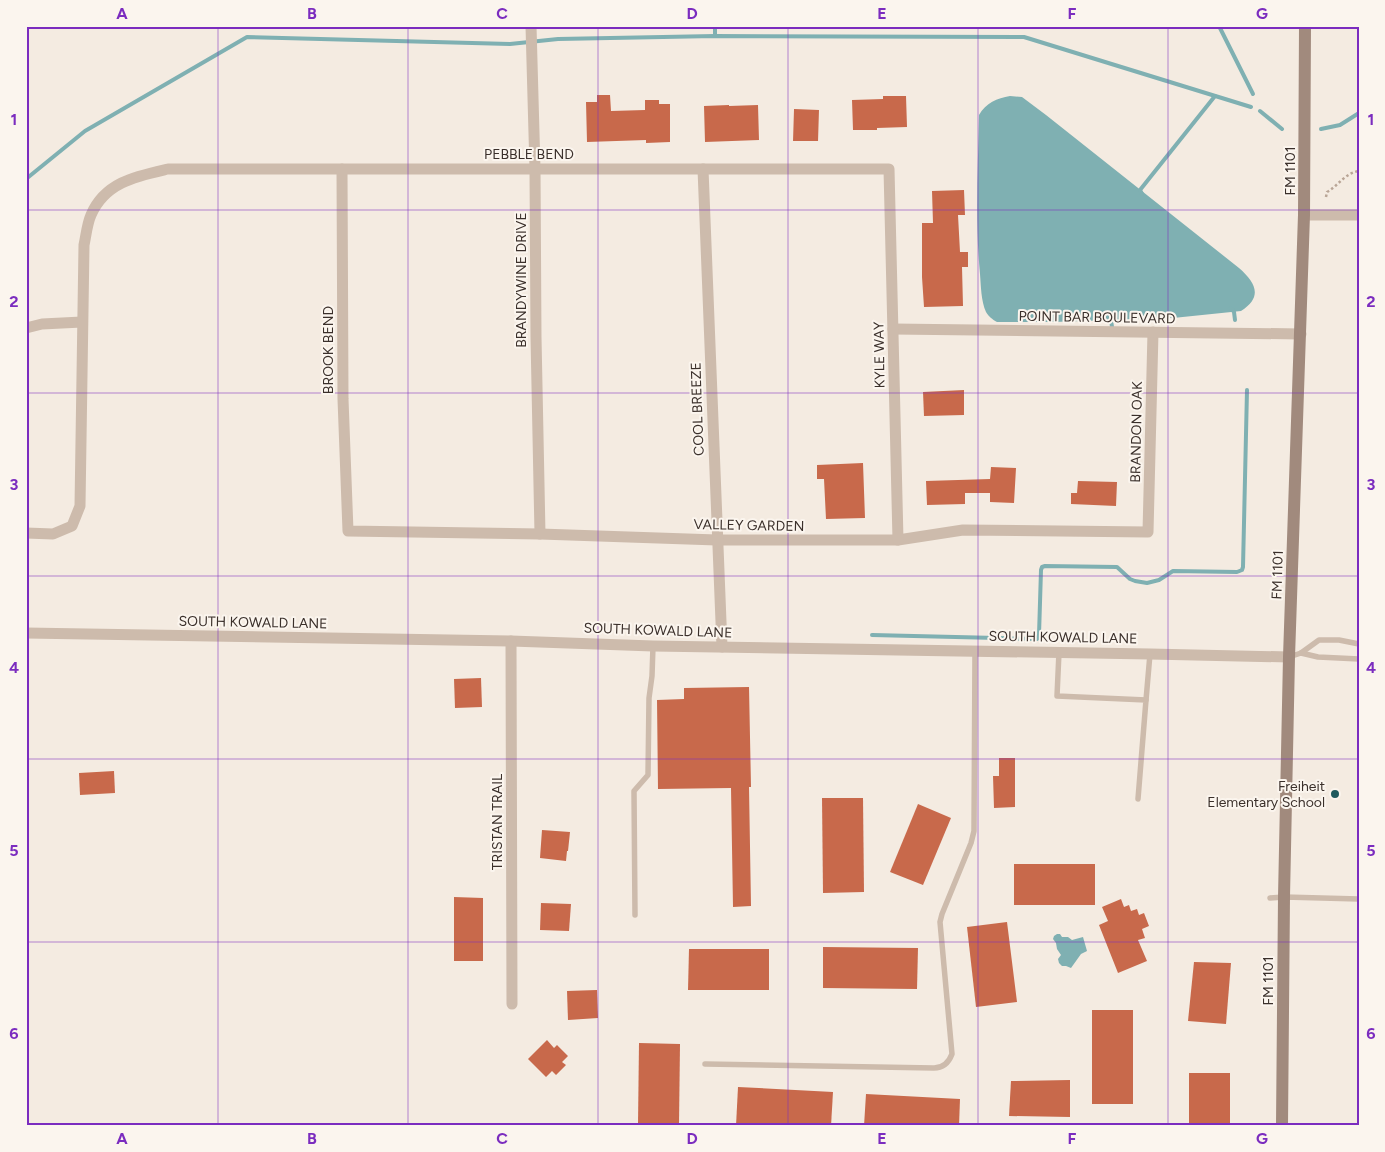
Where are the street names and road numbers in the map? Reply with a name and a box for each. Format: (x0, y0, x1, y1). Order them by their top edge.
street label: PEBBLE BEND (484, 146, 574, 163)
street label: FM 1101 (1282, 146, 1299, 196)
street label: BRANDYWINE DRIVE (513, 212, 530, 348)
street label: BROOK BEND (320, 306, 337, 394)
street label: POINT BAR BOULEVARD (1018, 308, 1176, 327)
street label: KYLE WAY (870, 321, 889, 389)
street label: COOL BREEZE (687, 362, 708, 456)
street label: BRANDON OAK (1127, 381, 1146, 483)
street label: VALLEY GARDEN (693, 516, 805, 535)
street label: FM 1101 (1268, 550, 1287, 600)
street label: SOUTH KOWALD LANE (178, 613, 328, 632)
street label: SOUTH KOWALD LANE (583, 619, 733, 642)
street label: SOUTH KOWALD LANE (988, 628, 1138, 647)
street label: TRISTAN TRAIL (489, 773, 506, 870)
street label: FM 1101 (1260, 956, 1277, 1006)

